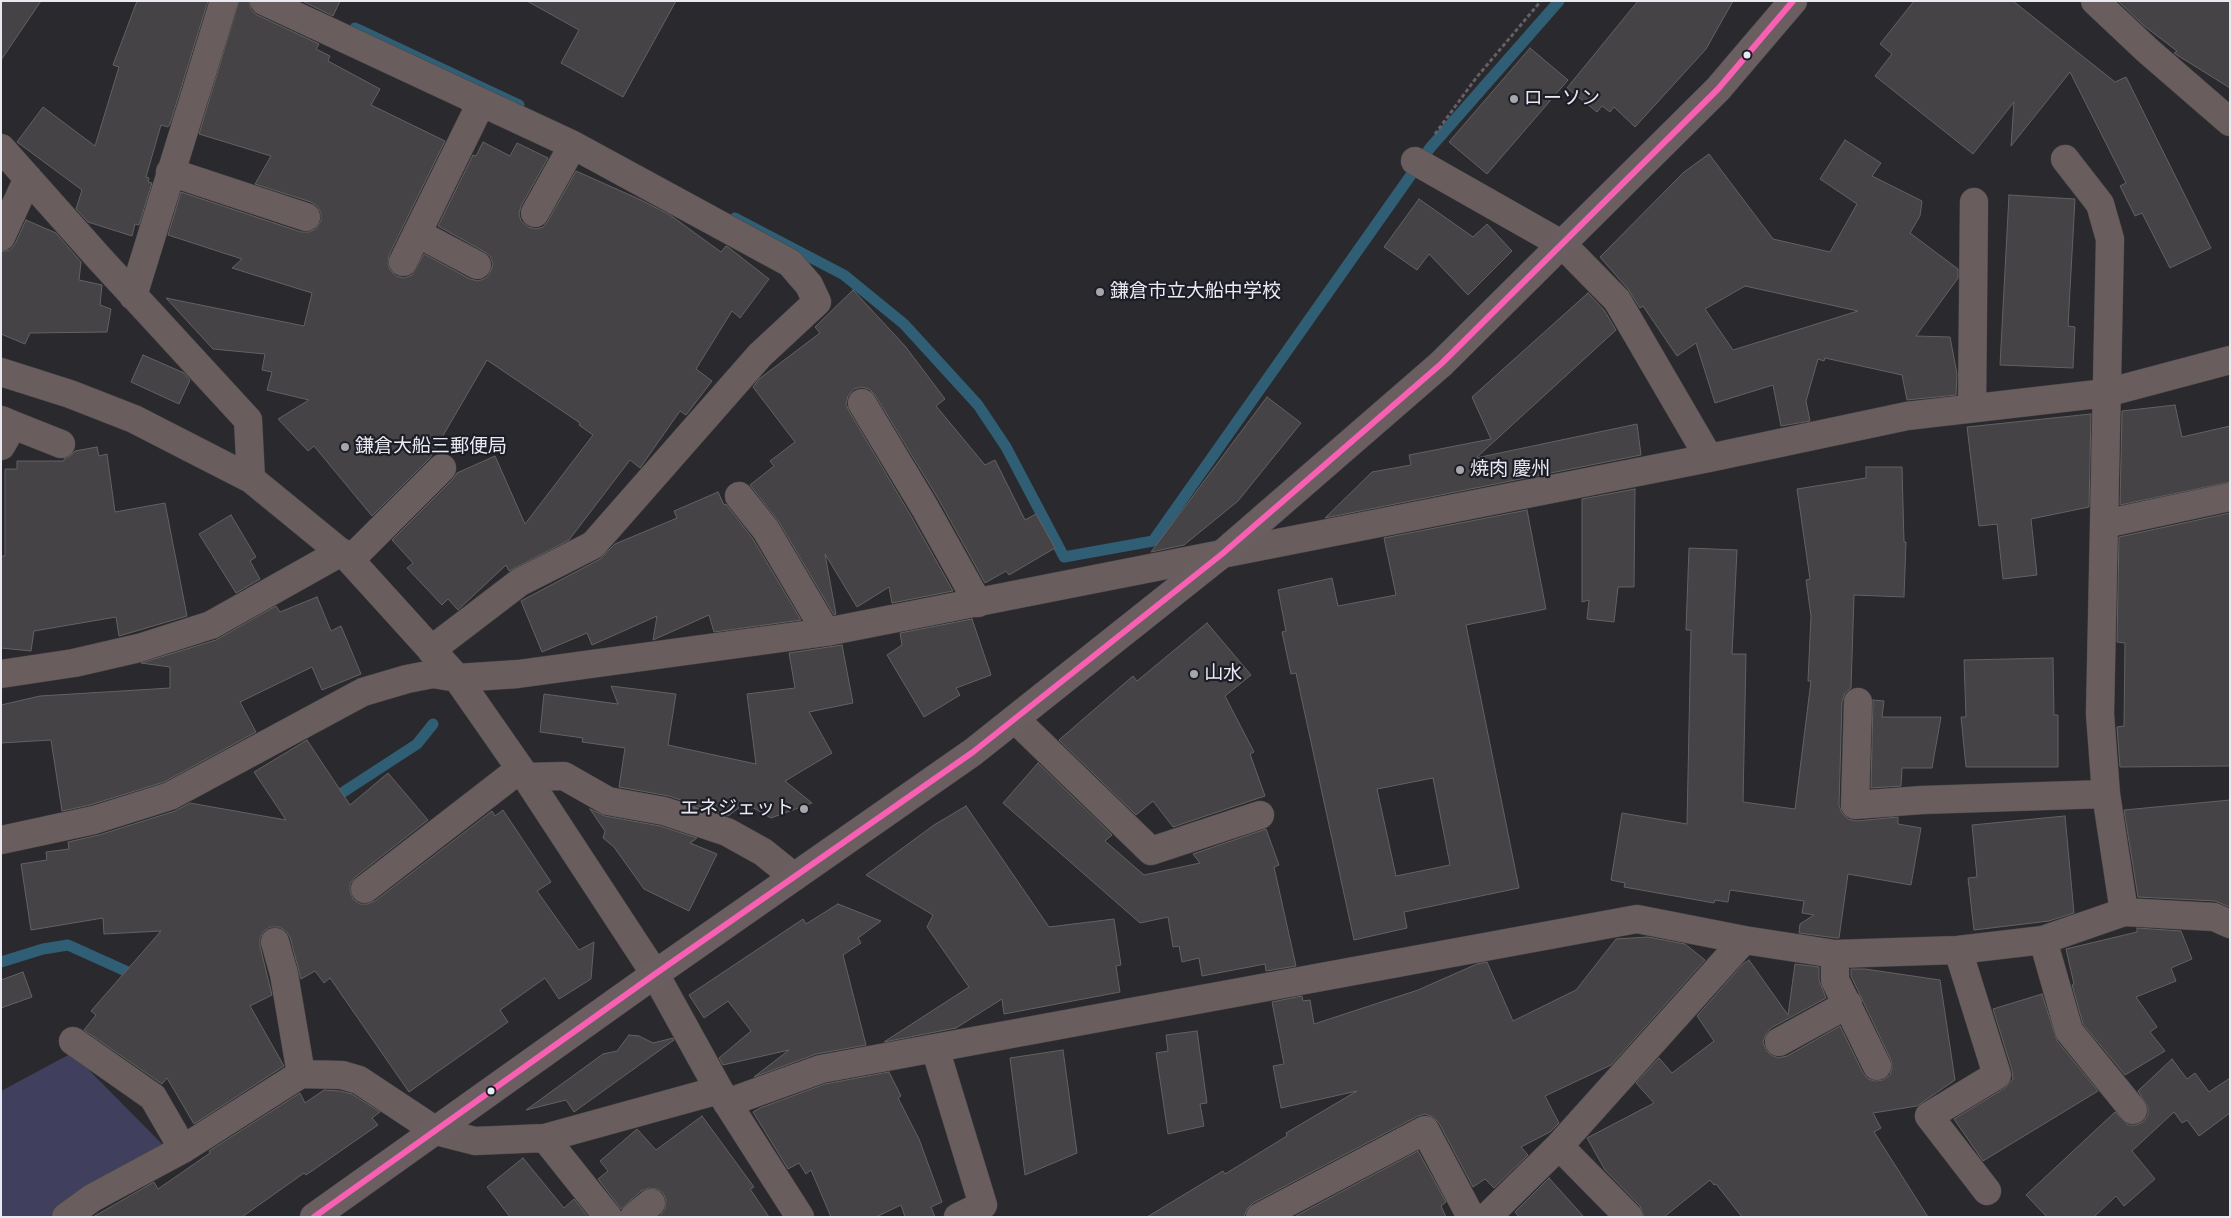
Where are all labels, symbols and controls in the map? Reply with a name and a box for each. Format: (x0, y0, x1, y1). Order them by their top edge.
unlabelled marker (1742, 50, 1752, 60)
place label: ローソン (1524, 88, 1600, 110)
marker: ローソン (1508, 93, 1520, 105)
place label: 鎌倉市立大船中学校 (1110, 281, 1281, 303)
marker: 鎌倉市立大船中学校 (1094, 286, 1106, 298)
place label: 鎌倉大船三郵便局 (355, 436, 507, 458)
marker: 鎌倉大船三郵便局 (339, 441, 351, 453)
place label: 焼肉 慶州 (1470, 459, 1550, 481)
marker: 焼肉 慶州 (1454, 464, 1466, 476)
place label: 山水 (1204, 663, 1242, 685)
marker: 山水 (1188, 668, 1200, 680)
place label: エネジェット (680, 798, 794, 820)
marker: エネジェット (798, 803, 810, 815)
unlabelled marker (486, 1086, 496, 1096)

